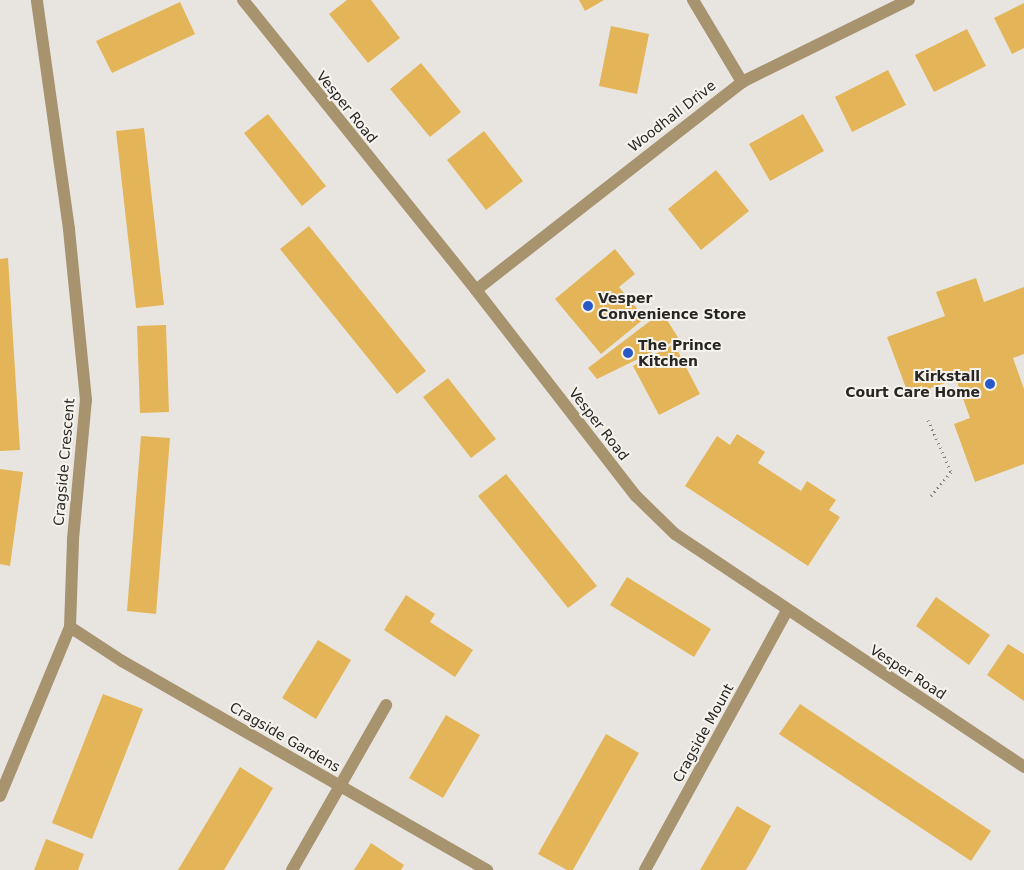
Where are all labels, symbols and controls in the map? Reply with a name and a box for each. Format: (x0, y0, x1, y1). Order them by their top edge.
street label: Vesper Road (313, 68, 381, 146)
street label: Woodhall Drive (625, 77, 719, 155)
place label: Vesper Convenience Store (598, 290, 746, 322)
marker: Vesper Convenience Store (582, 300, 594, 312)
place label: The Prince Kitchen (638, 337, 722, 370)
marker: The Prince Kitchen (622, 347, 634, 359)
place label: Kirkstall Court Care Home (845, 368, 980, 401)
marker: Kirkstall Court Care Home (984, 378, 996, 390)
street label: Vesper Road (566, 384, 632, 464)
street label: Cragside Crescent (50, 398, 78, 526)
street label: Vesper Road (867, 641, 949, 703)
street label: Cragside Mount (669, 681, 737, 785)
street label: Cragside Gardens (227, 699, 343, 775)

